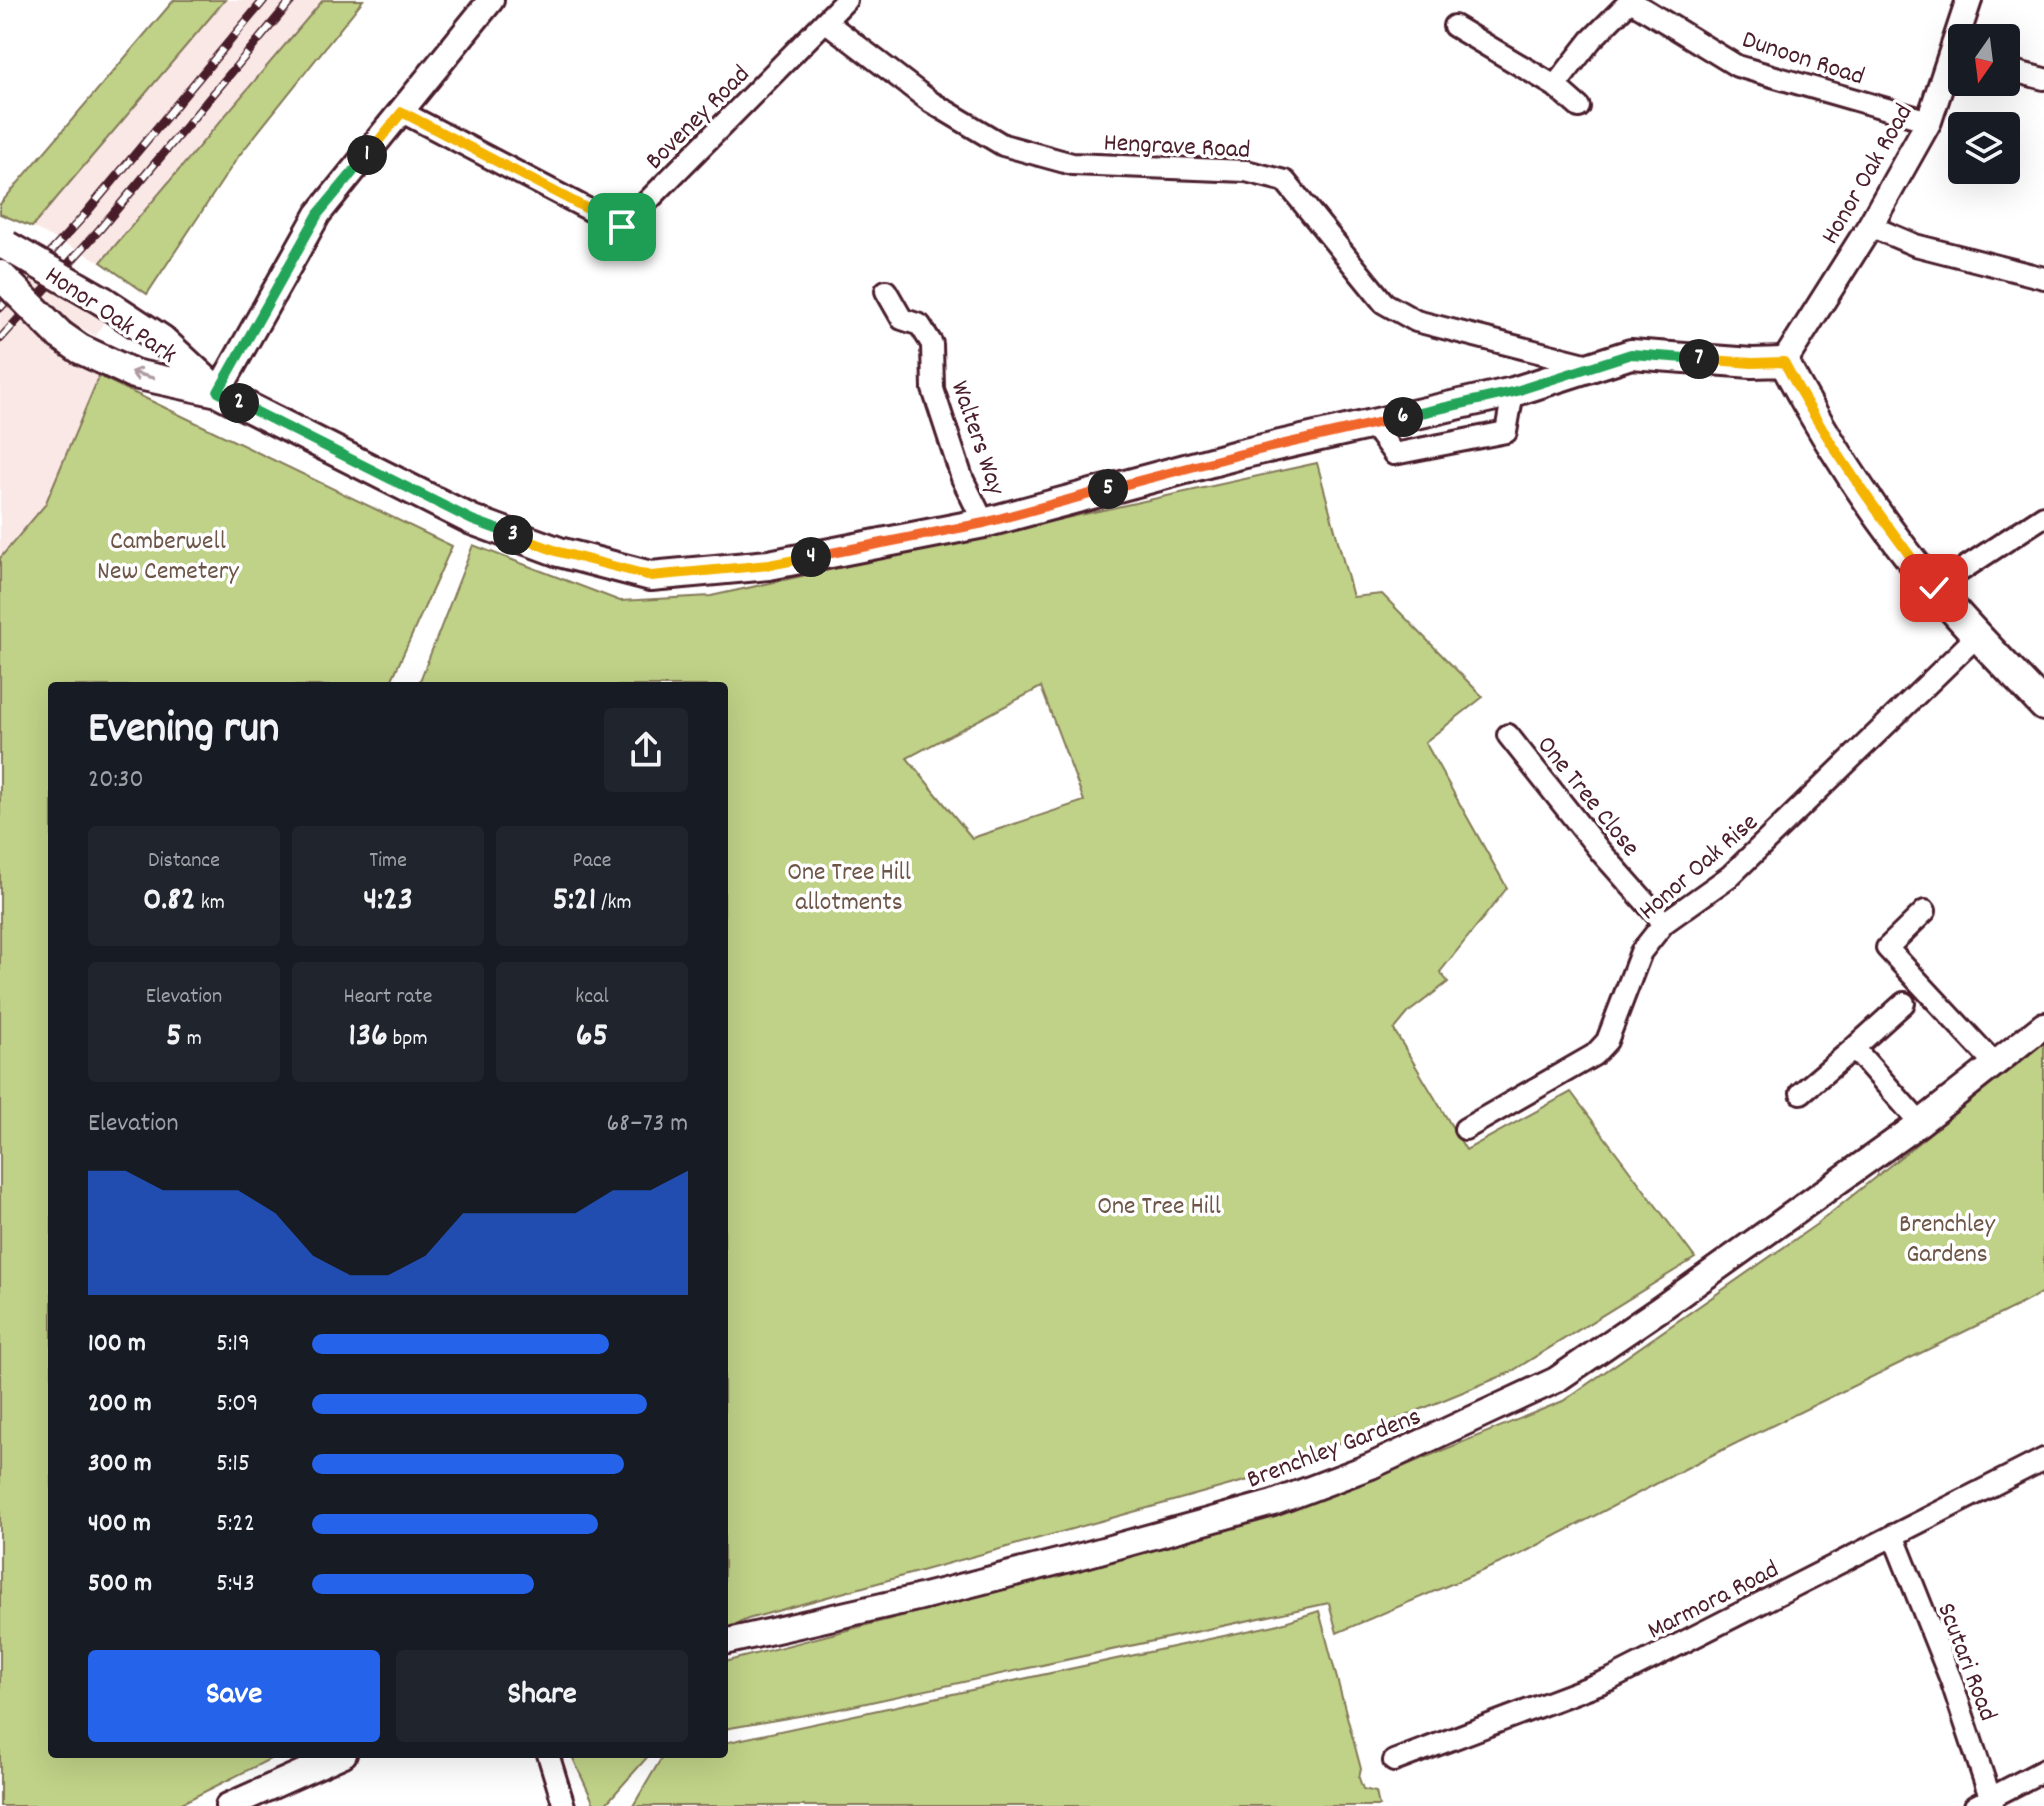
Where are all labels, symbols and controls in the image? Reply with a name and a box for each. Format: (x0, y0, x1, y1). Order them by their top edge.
street label: Dunoon Road (1737, 22, 1869, 96)
north arrow (1948, 24, 2020, 96)
map controls (1948, 24, 2020, 184)
street label: Boveney Road (638, 58, 759, 179)
street label: Honor Oak Road (1813, 98, 1923, 252)
button: layers (1948, 112, 2020, 184)
street label: Hengrave Road (1103, 125, 1251, 170)
pin: 1 (347, 135, 387, 175)
text: 1 (365, 139, 369, 170)
pin (588, 193, 656, 261)
icon: arrive (600, 205, 644, 249)
street label: Honor Oak Park (37, 258, 183, 374)
pin: 7 (1679, 339, 1719, 379)
text: 7 (1695, 343, 1703, 374)
one-way arrow (130, 367, 156, 382)
street label: Walters Way (940, 376, 1014, 501)
pin: 2 (219, 383, 259, 423)
text: 2 (234, 387, 244, 418)
pin: 6 (1383, 397, 1423, 437)
text: 6 (1398, 401, 1408, 432)
pin: 5 (1088, 469, 1128, 509)
text: 5 (1103, 473, 1113, 504)
pin: 3 (493, 515, 533, 555)
text: 3 (508, 519, 518, 550)
park label: Camberwell New Cemetery (97, 524, 239, 591)
pin: 4 (791, 537, 831, 577)
text: 4 (806, 541, 816, 572)
pin (1900, 554, 1968, 622)
icon: check (1912, 566, 1956, 610)
text: Evening run (88, 700, 279, 763)
button: share (604, 708, 688, 792)
street label: One Tree Close (1527, 729, 1648, 866)
text: 20:30 (88, 762, 144, 799)
street label: Honor Oak Rise (1631, 805, 1767, 930)
text: Distance (148, 846, 220, 877)
text: Time (369, 846, 407, 877)
text: Pace (573, 846, 611, 877)
park label: One Tree Hill allotments (787, 855, 911, 922)
text: 0.82 (143, 877, 196, 926)
text: 4:23 (363, 877, 413, 926)
text: 5:21 (552, 877, 596, 926)
text: km (196, 888, 225, 919)
text: /km (596, 888, 632, 919)
text: Elevation (146, 982, 222, 1013)
text: Heart rate (344, 982, 432, 1013)
text: kcal (575, 982, 609, 1013)
text: 5 (166, 1013, 182, 1062)
text: 136 (348, 1013, 388, 1062)
text: 65 (576, 1013, 608, 1062)
text: m (182, 1024, 202, 1055)
text: bpm (388, 1024, 428, 1055)
text: Elevation (88, 1106, 178, 1143)
text: 68–73 m (607, 1106, 688, 1143)
park label: One Tree Hill (1097, 1189, 1221, 1226)
park label: Brenchley Gardens (1899, 1207, 1995, 1274)
text: 100 m (88, 1326, 146, 1363)
text: 5:19 (216, 1326, 250, 1363)
text: 200 m (88, 1386, 152, 1423)
text: 5:09 (216, 1386, 258, 1423)
street label: Brenchley Gardens (1242, 1399, 1427, 1499)
text: 300 m (88, 1446, 152, 1483)
text: 5:15 (216, 1446, 250, 1483)
text: 400 m (88, 1506, 151, 1543)
text: 5:22 (216, 1506, 255, 1543)
street label: Marmora Road (1642, 1552, 1786, 1650)
text: 500 m (88, 1566, 152, 1603)
text: 5:43 (216, 1566, 255, 1603)
street label: Scutari Road (1926, 1598, 2005, 1727)
button: Save (88, 1650, 380, 1742)
button: Share (396, 1650, 688, 1742)

